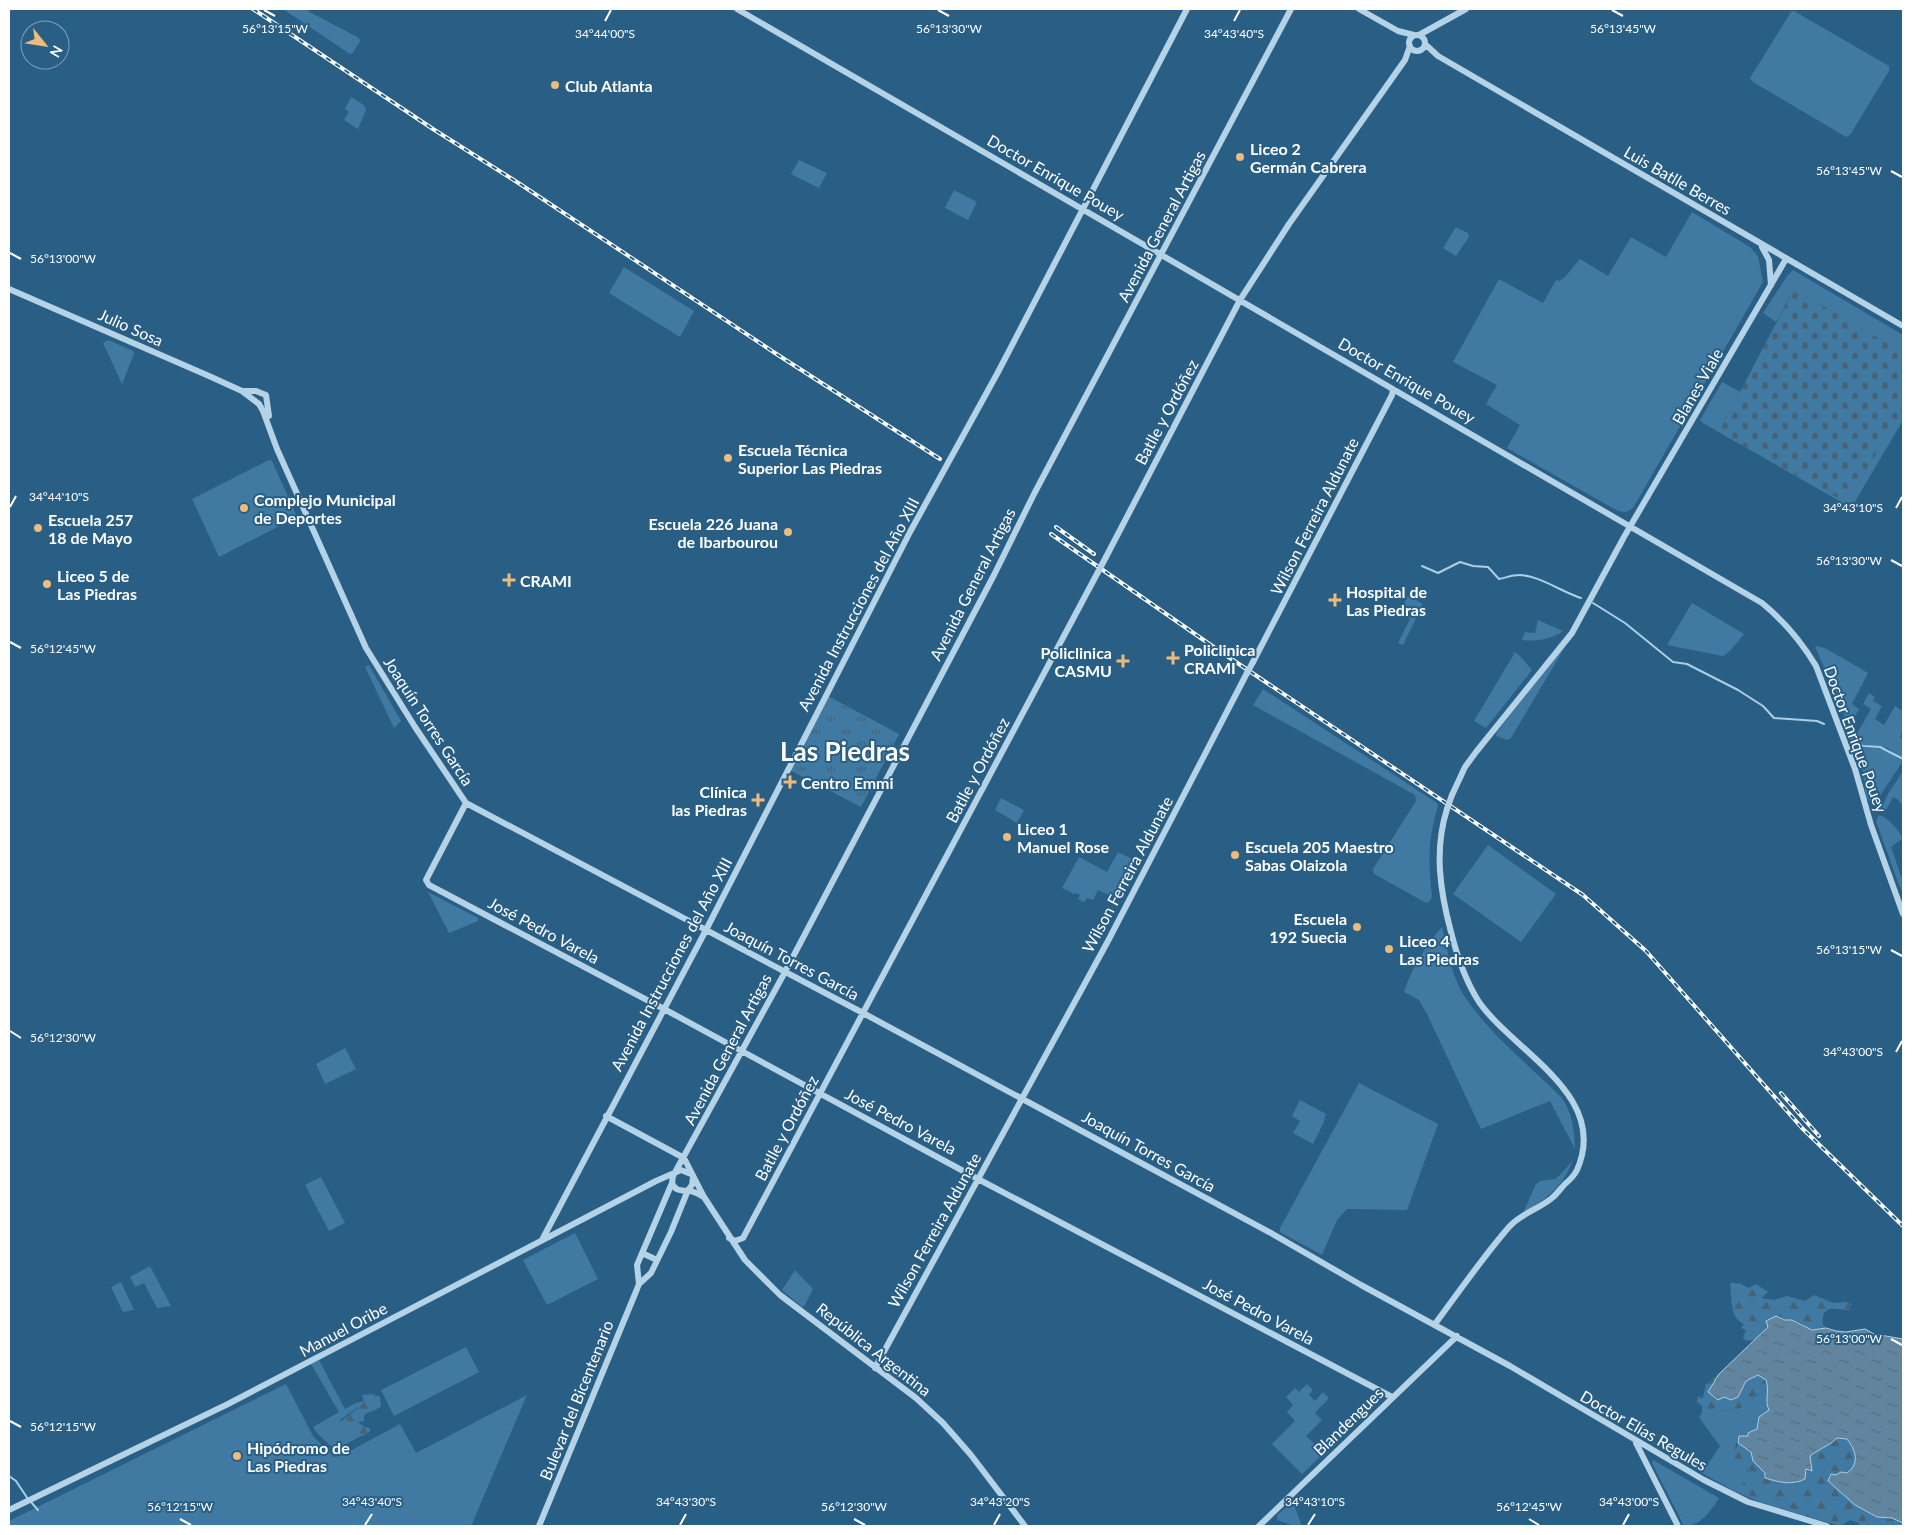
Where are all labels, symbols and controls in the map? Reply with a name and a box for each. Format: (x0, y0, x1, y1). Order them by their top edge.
north arrow (20, 20, 70, 70)
text: 56°13'15"W (242, 21, 309, 36)
text: 56°13'30"W (916, 21, 983, 36)
text: 56°13'45"W (1590, 21, 1657, 36)
text: 34°44'00"S (575, 26, 635, 41)
text: 34°43'40"S (1204, 26, 1264, 41)
text: N (47, 43, 67, 61)
place label: Club Atlanta (565, 76, 653, 95)
marker: Club Atlanta (549, 79, 561, 91)
street label: Doctor Enrique Pouey (984, 130, 1128, 224)
place label: Liceo 2 Germán Cabrera (1250, 139, 1367, 176)
street label: Luis Batlle Berres (1621, 142, 1735, 218)
street label: Avenida General Artigas (1113, 147, 1209, 305)
marker: Liceo 2 Germán Cabrera (1234, 151, 1246, 163)
text: 56°13'45"W (1816, 163, 1883, 178)
text: 56°13'00"W (30, 251, 97, 266)
street label: Julio Sosa (96, 304, 166, 350)
street label: Doctor Enrique Pouey (1335, 333, 1479, 427)
street label: Blanes Viale (1668, 345, 1726, 427)
street label: Batlle y Ordóñez (1130, 356, 1202, 468)
street label: Wilson Ferreira Aldunate (1266, 434, 1362, 598)
place label: Escuela Técnica Superior Las Piedras (738, 440, 882, 477)
marker: Escuela Técnica Superior Las Piedras (722, 452, 734, 464)
text: 34°44'10"S (29, 489, 89, 504)
place label: Complejo Municipal de Deportes (254, 490, 396, 527)
street label: Avenida Instrucciones del Año XIII (793, 494, 923, 714)
text: 34°43'10"S (1823, 500, 1883, 515)
marker: Complejo Municipal de Deportes (238, 502, 250, 514)
street label: Avenida General Artigas (925, 505, 1019, 663)
place label: Escuela 257 18 de Mayo (48, 510, 133, 547)
place label: Escuela 226 Juana de Ibarbourou (648, 514, 778, 551)
marker: Escuela 257 18 de Mayo (32, 522, 44, 534)
marker: Escuela 226 Juana de Ibarbourou (782, 526, 794, 538)
text: 56°13'30"W (1816, 553, 1883, 568)
place label: Liceo 5 de Las Piedras (57, 566, 137, 603)
place label: CRAMI (520, 571, 572, 590)
marker: CRAMI (502, 573, 516, 587)
marker: Liceo 5 de Las Piedras (41, 578, 53, 590)
place label: Hospital de Las Piedras (1346, 582, 1427, 619)
marker: Hospital de Las Piedras (1328, 593, 1342, 607)
place label: Policlinica CRAMI (1184, 640, 1255, 677)
text: 56°12'45"W (30, 641, 97, 656)
place label: Policlinica CASMU (1041, 643, 1112, 680)
marker: Policlinica CRAMI (1166, 651, 1180, 665)
street label: Joaquín Torres García (380, 653, 478, 789)
marker: Policlinica CASMU (1116, 654, 1130, 668)
street label: Doctor Enrique Pouey (1821, 663, 1892, 816)
street label: Batlle y Ordóñez (941, 714, 1013, 826)
district label: Las Piedras (780, 735, 910, 767)
place label: Centro Emmi (801, 773, 894, 792)
marker: Centro Emmi (783, 775, 797, 789)
place label: Clínica las Piedras (671, 782, 747, 819)
marker: Clínica las Piedras (751, 793, 765, 807)
street label: Wilson Ferreira Aldunate (1078, 793, 1176, 955)
place label: Liceo 1 Manuel Rose (1017, 819, 1109, 856)
marker: Liceo 1 Manuel Rose (1001, 831, 1013, 843)
place label: Escuela 205 Maestro Sabas Olaizola (1245, 837, 1394, 874)
marker: Escuela 205 Maestro Sabas Olaizola (1229, 849, 1241, 861)
street label: Avenida Instrucciones del Año XIII (606, 854, 736, 1074)
street label: José Pedro Varela (485, 893, 603, 967)
place label: Escuela 192 Suecia (1269, 909, 1347, 946)
street label: Joaquín Torres García (721, 916, 863, 1004)
marker: Escuela 192 Suecia (1351, 921, 1363, 933)
place label: Liceo 4 Las Piedras (1399, 931, 1479, 968)
text: 56°13'15"W (1816, 942, 1883, 957)
marker: Liceo 4 Las Piedras (1383, 943, 1395, 955)
street label: Avenida General Artigas (679, 970, 775, 1128)
text: 56°12'30"W (30, 1030, 97, 1045)
text: 34°43'00"S (1823, 1044, 1883, 1059)
street label: Batlle y Ordóñez (750, 1072, 822, 1184)
street label: José Pedro Varela (842, 1084, 960, 1158)
street label: Joaquín Torres García (1079, 1106, 1219, 1196)
street label: Wilson Ferreira Aldunate (883, 1149, 985, 1311)
street label: José Pedro Varela (1200, 1274, 1318, 1348)
street label: Manuel Oribe (296, 1298, 390, 1360)
street label: República Argentina (813, 1298, 935, 1400)
street label: Bulevar del Bicentenario (535, 1317, 617, 1483)
text: 56°13'00"W (1816, 1331, 1883, 1346)
street label: Blandengues (1309, 1383, 1387, 1459)
street label: Doctor Elías Regules (1577, 1386, 1711, 1474)
text: 56°12'15"W (30, 1419, 97, 1434)
place label: Hipódromo de Las Piedras (247, 1438, 350, 1475)
marker: Hipódromo de Las Piedras (231, 1450, 243, 1462)
text: 34°43'40"S (342, 1494, 402, 1509)
text: 34°43'30"S (656, 1494, 716, 1509)
text: 34°43'20"S (970, 1494, 1030, 1509)
text: 34°43'10"S (1285, 1494, 1345, 1509)
text: 34°43'00"S (1599, 1494, 1659, 1509)
text: 56°12'15"W (147, 1499, 214, 1514)
text: 56°12'30"W (821, 1499, 888, 1514)
text: 56°12'45"W (1496, 1499, 1563, 1514)

